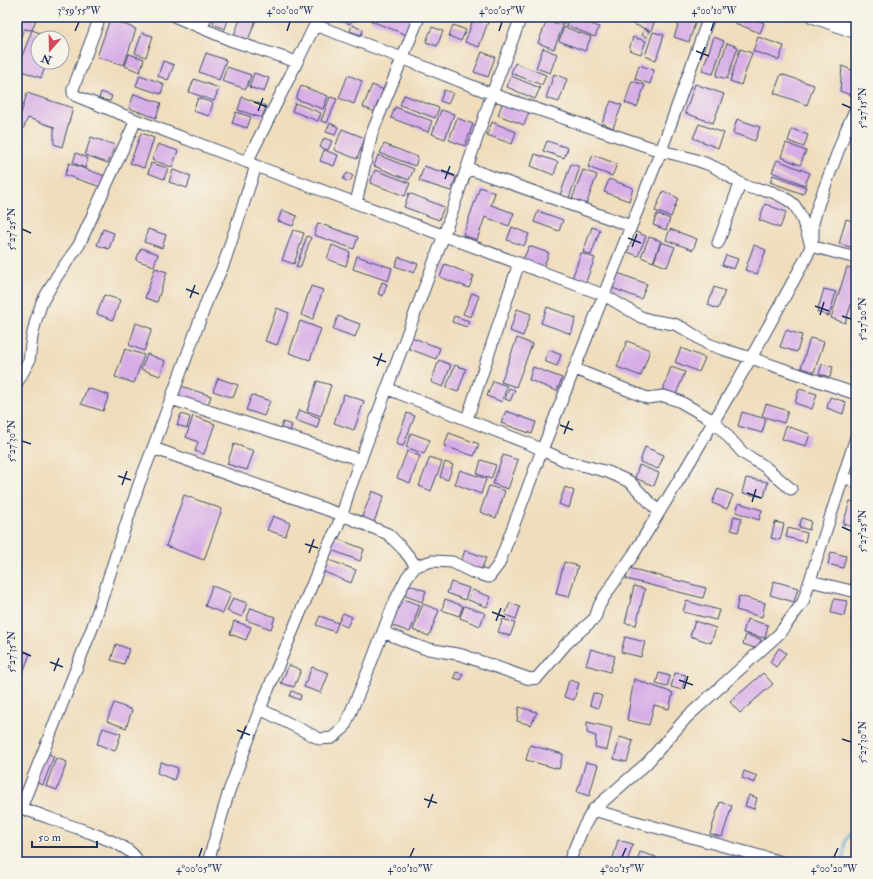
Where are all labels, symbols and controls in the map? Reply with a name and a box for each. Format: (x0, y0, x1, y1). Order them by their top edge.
text: 3°59'55"W (58, 5, 101, 17)
text: 4°00'00"W (267, 5, 314, 17)
text: 4°00'05"W (479, 5, 526, 17)
text: 4°00'10"W (692, 5, 737, 17)
north arrow (30, 30, 70, 70)
text: N (39, 51, 55, 67)
text: 5°27'15"N (857, 87, 869, 129)
text: 5°27'25"N (6, 208, 18, 250)
text: 5°27'20"N (857, 297, 869, 341)
text: 5°27'30"N (6, 420, 18, 462)
text: 5°27'25"N (857, 510, 869, 552)
text: 5°27'35"N (6, 631, 18, 673)
text: 5°27'30"N (857, 721, 869, 763)
scale bar (32, 823, 97, 849)
text: 50 m (38, 830, 62, 845)
text: 4°00'05"W (176, 863, 223, 875)
text: 4°00'10"W (388, 863, 433, 875)
text: 4°00'15"W (600, 863, 645, 875)
text: 4°00'20"W (811, 863, 858, 875)

